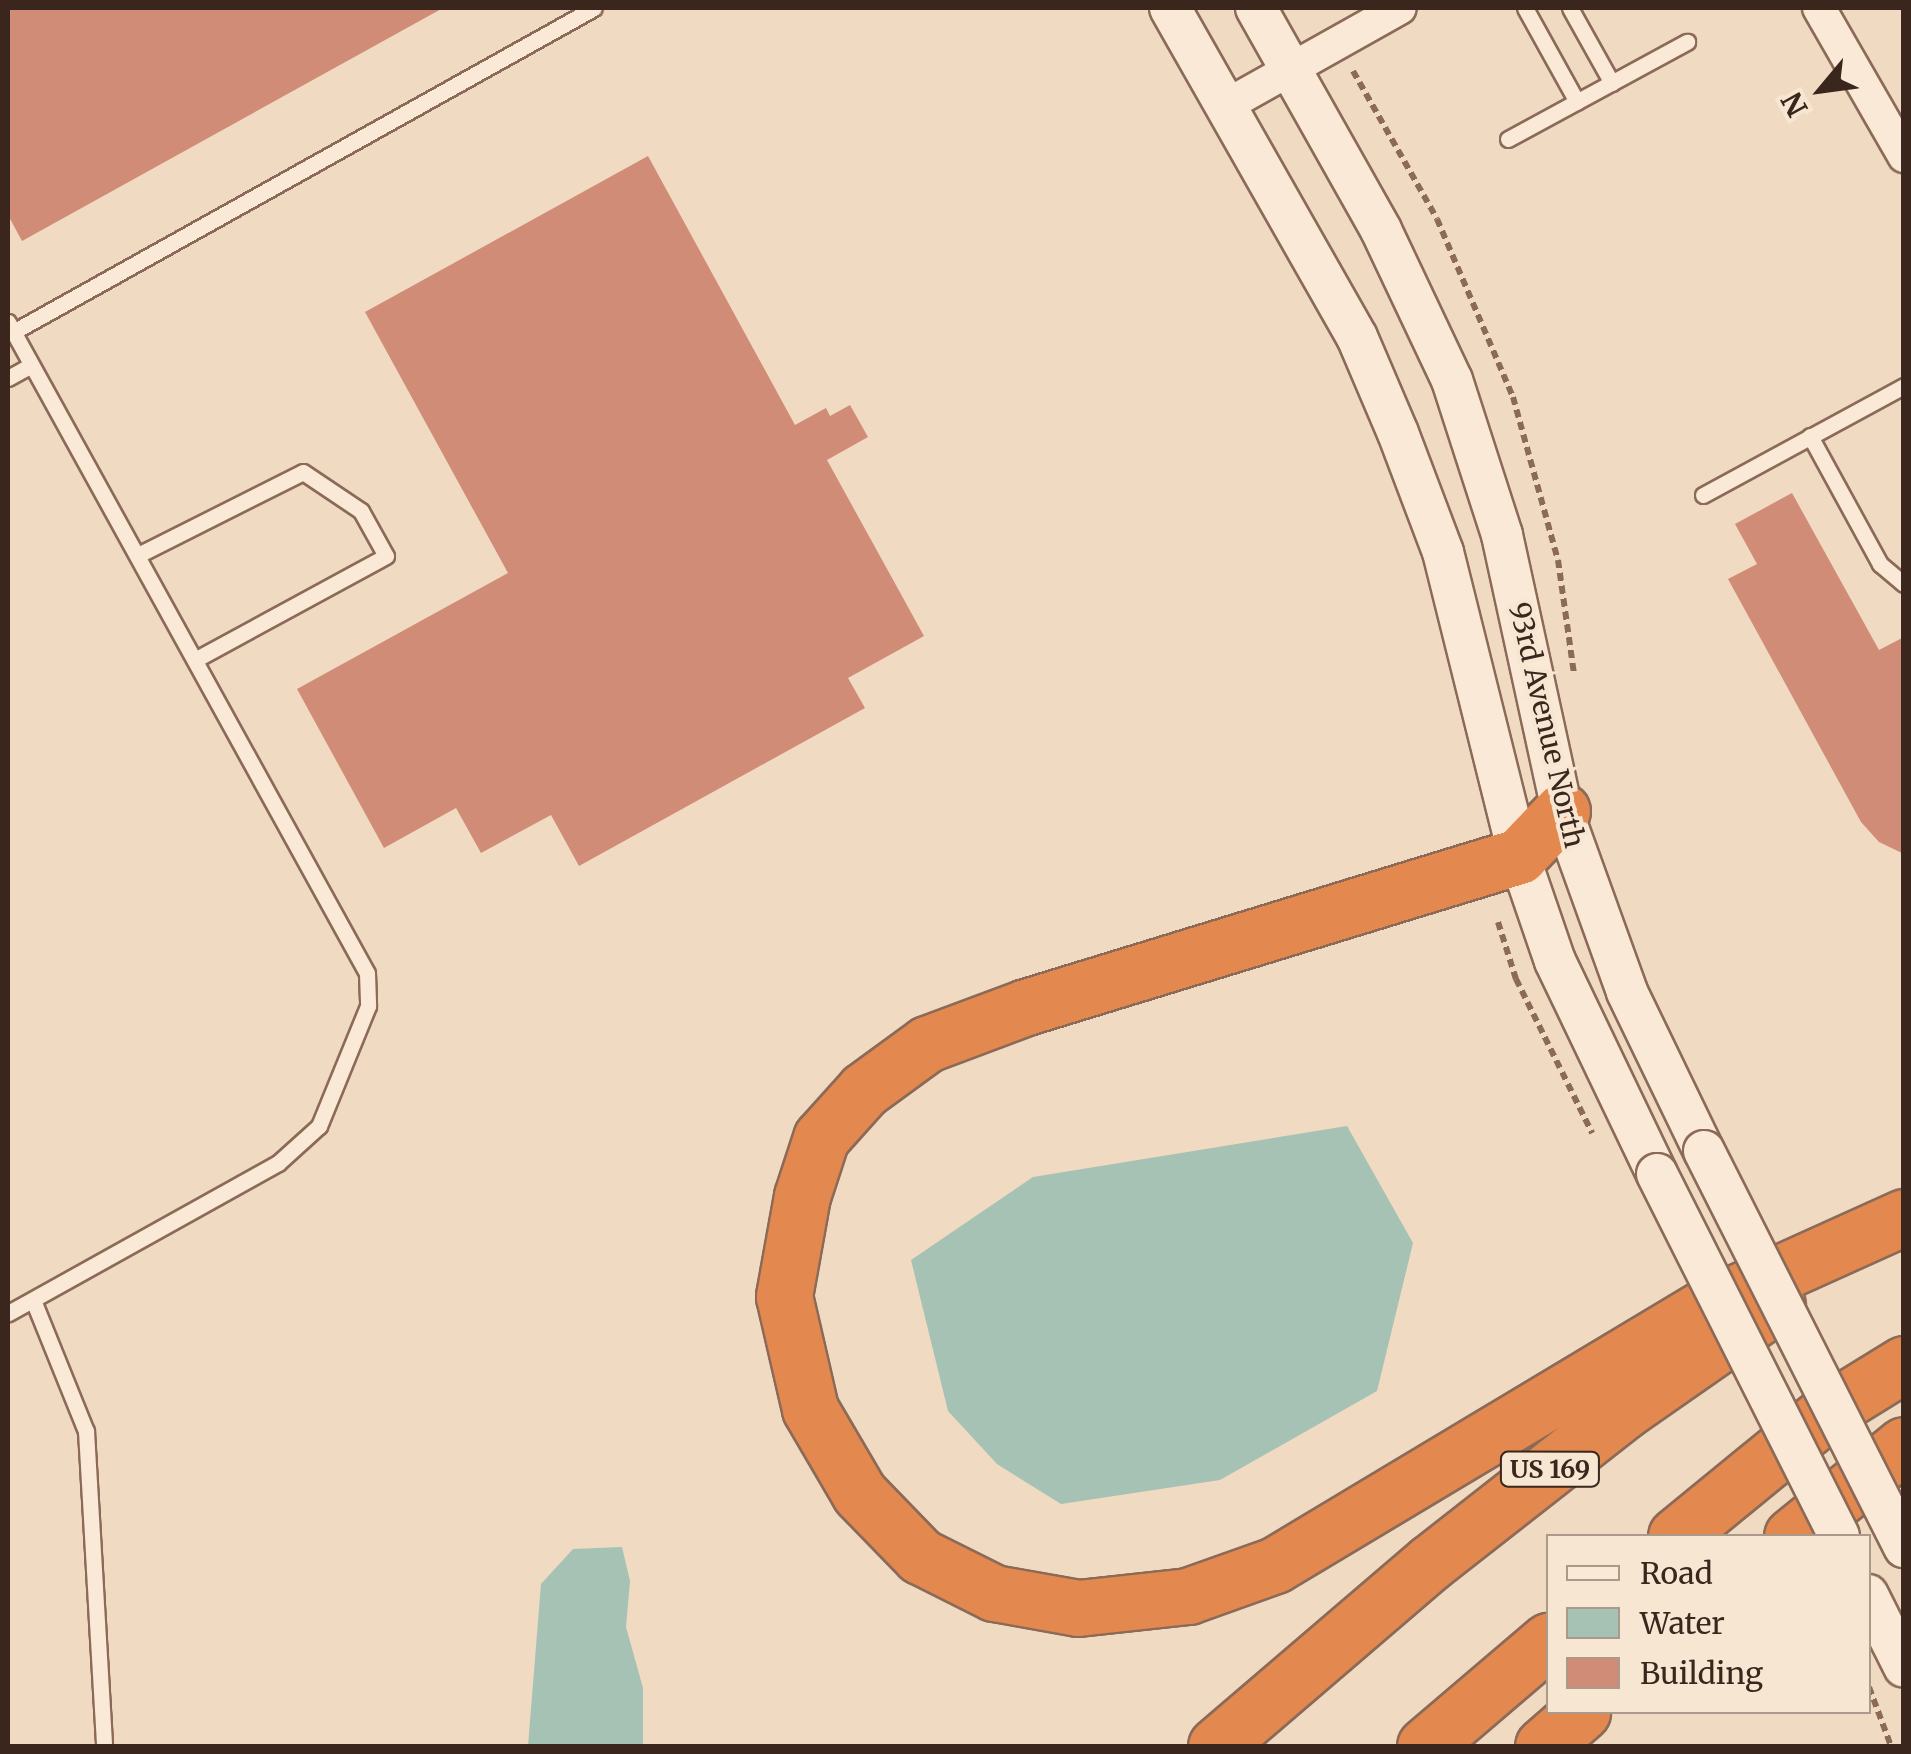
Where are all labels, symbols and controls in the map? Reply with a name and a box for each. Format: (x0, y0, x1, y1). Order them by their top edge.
north arrow (1771, 40, 1871, 140)
text: N (1774, 86, 1816, 123)
street label: 93rd Avenue North (1502, 599, 1592, 851)
road number: US 169 (1498, 1449, 1602, 1489)
legend (1546, 1534, 1871, 1714)
text: Road (1640, 1554, 1713, 1592)
text: Water (1640, 1604, 1725, 1642)
text: Building (1640, 1654, 1763, 1692)

